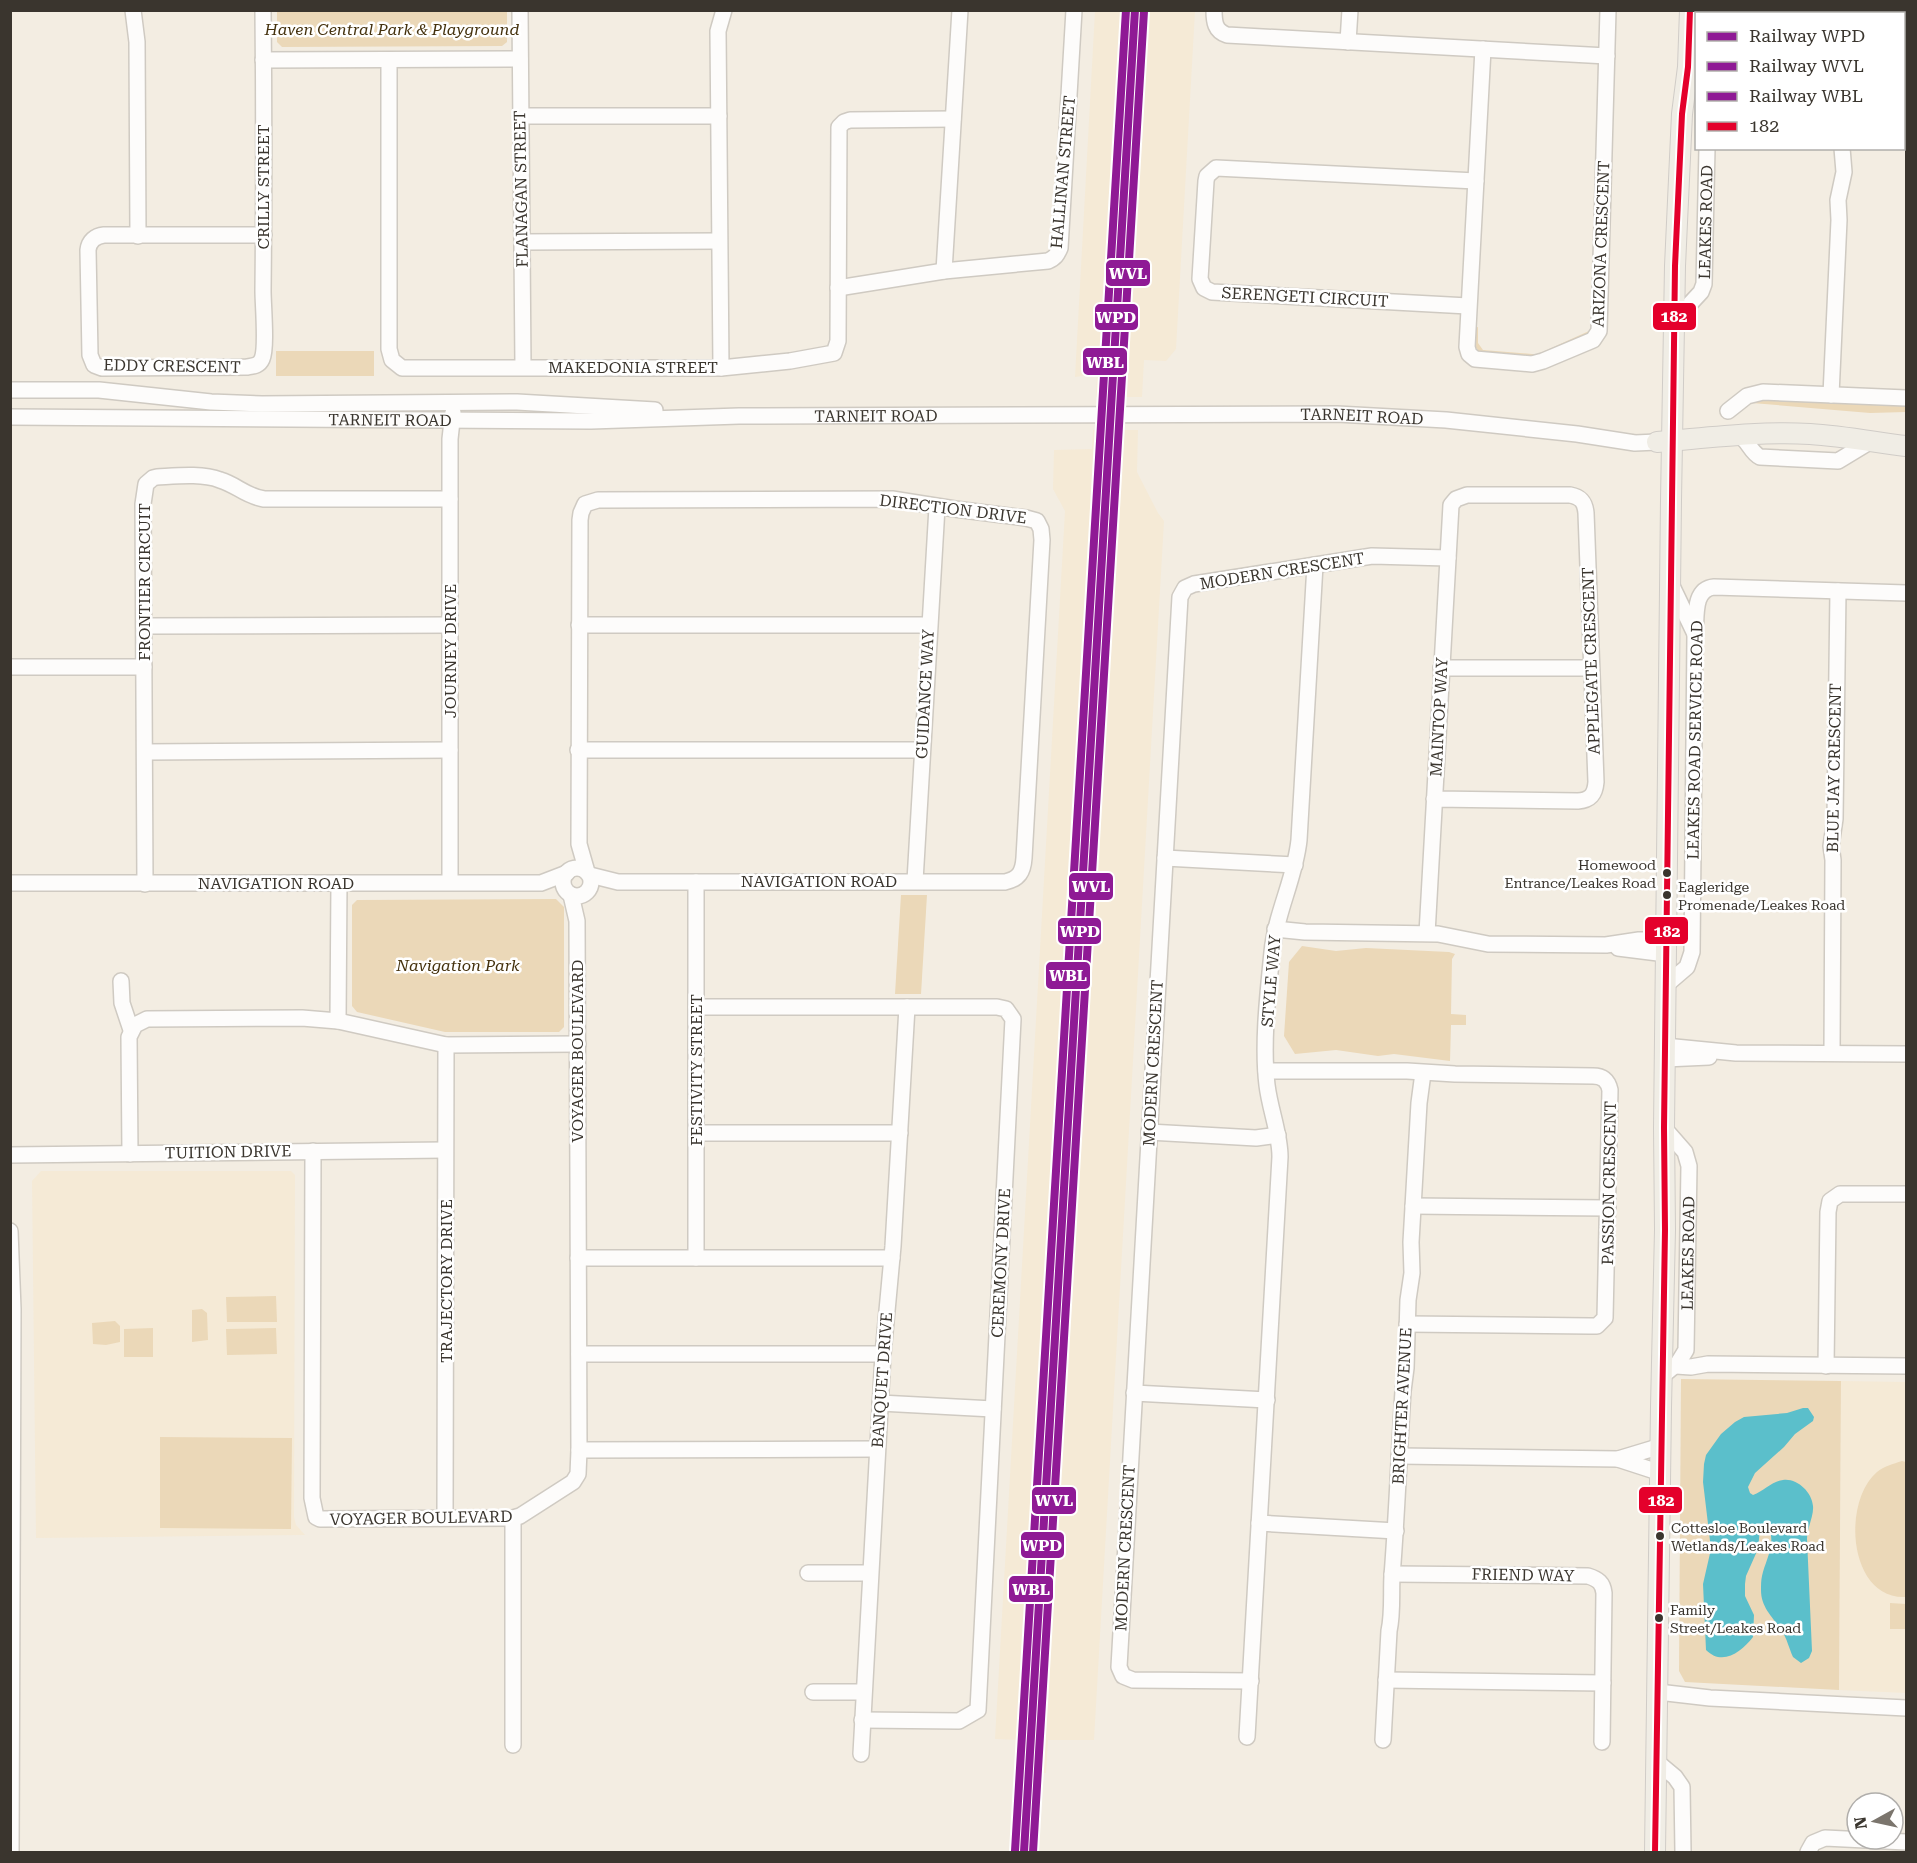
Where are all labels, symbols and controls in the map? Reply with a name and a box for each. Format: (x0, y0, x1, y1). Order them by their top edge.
legend (1695, 12, 1905, 150)
park label: Haven Central Park & Playground (264, 20, 519, 39)
text: Railway WPD (1749, 25, 1865, 46)
text: Railway WVL (1749, 55, 1864, 76)
text: Railway WBL (1749, 85, 1863, 106)
street label: HALLINAN STREET (1047, 94, 1079, 249)
street label: FLANAGAN STREET (510, 110, 532, 268)
text: 182 (1749, 115, 1779, 136)
street label: CRILLY STREET (254, 124, 273, 250)
street label: ARIZONA CRESCENT (1589, 160, 1613, 328)
street label: LEAKES ROAD (1695, 165, 1716, 280)
line badge: WVL (1105, 259, 1151, 287)
text: WVL (1109, 264, 1147, 283)
street label: SERENGETI CIRCUIT (1221, 283, 1389, 311)
line badge: 182 (1652, 302, 1697, 331)
line badge: WPD (1094, 303, 1139, 331)
text: 182 (1661, 307, 1687, 326)
text: WPD (1096, 308, 1136, 327)
line badge: WBL (1082, 347, 1128, 376)
text: WBL (1086, 353, 1124, 372)
street label: EDDY CRESCENT (103, 355, 241, 377)
street label: MAKEDONIA STREET (548, 358, 718, 377)
street label: TARNEIT ROAD (1300, 404, 1424, 428)
street label: TARNEIT ROAD (814, 406, 938, 425)
street label: TARNEIT ROAD (328, 410, 452, 430)
street label: DIRECTION DRIVE (878, 491, 1028, 527)
street label: FRONTIER CIRCUIT (135, 503, 154, 661)
street label: MODERN CRESCENT (1198, 549, 1366, 593)
street label: APPLEGATE CRESCENT (1578, 567, 1604, 755)
street label: JOURNEY DRIVE (441, 584, 460, 718)
street label: LEAKES ROAD SERVICE ROAD (1683, 620, 1707, 860)
street label: GUIDANCE WAY (912, 629, 938, 759)
street label: MAINTOP WAY (1426, 657, 1452, 777)
street label: BLUE JAY CRESCENT (1823, 683, 1845, 853)
place label: Homewood Entrance/Leakes Road (1505, 857, 1656, 891)
marker: Homewood Entrance/Leakes Road (1661, 867, 1673, 879)
street label: NAVIGATION ROAD (741, 872, 897, 891)
line badge: WVL (1068, 872, 1114, 901)
street label: NAVIGATION ROAD (198, 874, 354, 893)
text: WVL (1072, 877, 1110, 896)
place label: Eagleridge Promenade/Leakes Road (1678, 879, 1845, 913)
marker: Eagleridge Promenade/Leakes Road (1661, 889, 1673, 901)
line badge: 182 (1644, 916, 1689, 945)
line badge: WPD (1057, 917, 1102, 945)
text: WPD (1060, 922, 1100, 941)
text: 182 (1654, 922, 1680, 941)
street label: STYLE WAY (1258, 934, 1285, 1028)
park label: Navigation Park (395, 956, 520, 975)
street label: VOYAGER BOULEVARD (568, 960, 587, 1142)
line badge: WBL (1045, 961, 1091, 990)
text: WBL (1049, 966, 1087, 985)
street label: MODERN CRESCENT (1139, 979, 1167, 1147)
street label: FESTIVITY STREET (687, 994, 706, 1146)
street label: PASSION CRESCENT (1598, 1100, 1620, 1265)
street label: TUITION DRIVE (164, 1141, 292, 1163)
street label: CEREMONY DRIVE (988, 1188, 1014, 1338)
street label: LEAKES ROAD (1677, 1196, 1698, 1311)
street label: TRAJECTORY DRIVE (437, 1199, 456, 1363)
street label: BANQUET DRIVE (868, 1312, 896, 1448)
street label: BRIGHTER AVENUE (1388, 1327, 1416, 1485)
street label: MODERN CRESCENT (1111, 1464, 1139, 1632)
line badge: WVL (1031, 1486, 1077, 1515)
line badge: 182 (1638, 1486, 1683, 1514)
text: WVL (1035, 1491, 1073, 1510)
text: 182 (1648, 1491, 1674, 1510)
street label: VOYAGER BOULEVARD (329, 1507, 513, 1529)
place label: Cottesloe Boulevard Wetlands/Leakes Road (1671, 1520, 1825, 1554)
marker: Cottesloe Boulevard Wetlands/Leakes Road (1654, 1530, 1666, 1542)
line badge: WPD (1020, 1531, 1065, 1559)
text: WPD (1022, 1536, 1062, 1555)
street label: FRIEND WAY (1471, 1565, 1575, 1585)
line badge: WBL (1008, 1575, 1054, 1603)
text: WBL (1012, 1580, 1050, 1599)
place label: Family Street/Leakes Road (1670, 1602, 1801, 1636)
marker: Family Street/Leakes Road (1653, 1612, 1665, 1624)
north arrow (1845, 1791, 1905, 1851)
text: N (1850, 1816, 1871, 1830)

